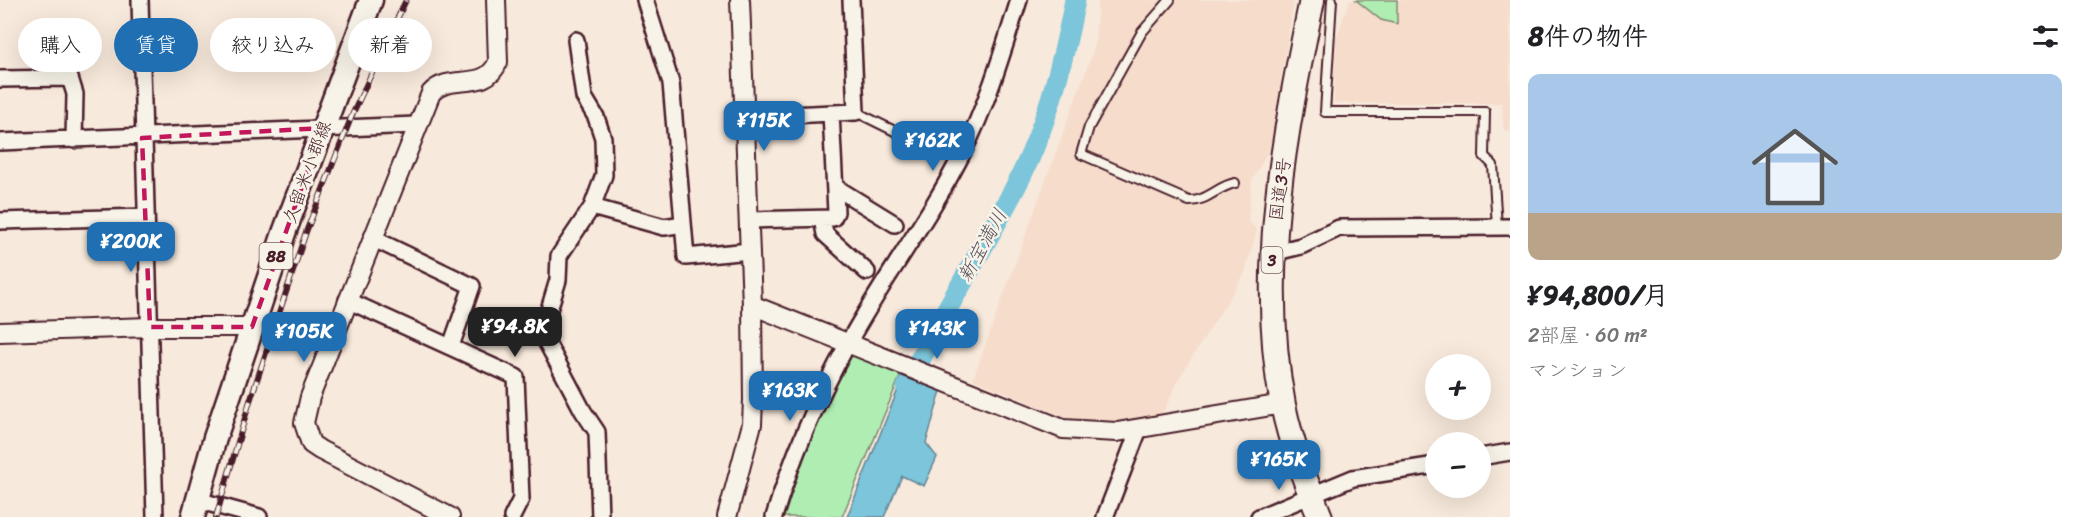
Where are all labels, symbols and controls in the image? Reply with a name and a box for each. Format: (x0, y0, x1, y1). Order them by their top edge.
text: 8件の物件 (1528, 13, 1648, 59)
chip: 購入 (18, 18, 102, 72)
chip: 賃貸 (114, 18, 198, 72)
chip: 絞り込み (210, 18, 336, 72)
chip: 新着 (348, 18, 432, 72)
icon: filters (2029, 20, 2062, 53)
pin: ¥115K (722, 101, 806, 152)
text: ¥115K (738, 103, 790, 138)
icon: home (1741, 113, 1849, 221)
street label: 久留米小郡線 (273, 116, 341, 228)
pin: ¥162K (891, 121, 975, 172)
text: ¥162K (906, 123, 960, 158)
street label: 国道3号 (1260, 155, 1300, 223)
water label: 新宝満川 (948, 202, 1017, 289)
pin: ¥200K (89, 222, 173, 273)
text: ¥200K (101, 224, 161, 259)
road number: 88 (260, 243, 292, 269)
road number: 3 (1262, 247, 1282, 273)
text: ¥94,800/月 (1528, 272, 1669, 318)
pin: ¥94.8K (466, 307, 564, 358)
text: ¥94.8K (482, 309, 548, 344)
pin: ¥143K (895, 309, 979, 360)
text: ¥143K (909, 311, 965, 346)
pin: ¥105K (262, 312, 346, 363)
text: ¥105K (276, 314, 332, 349)
text: 2部屋 · 60 m² (1528, 318, 1648, 353)
text: マンション (1528, 353, 1627, 388)
map controls (1425, 354, 1491, 498)
button: + (1425, 354, 1491, 420)
pin: ¥163K (748, 371, 832, 422)
text: ¥163K (763, 373, 817, 408)
button: − (1425, 432, 1491, 498)
pin: ¥165K (1237, 440, 1321, 491)
text: ¥165K (1251, 442, 1307, 477)

